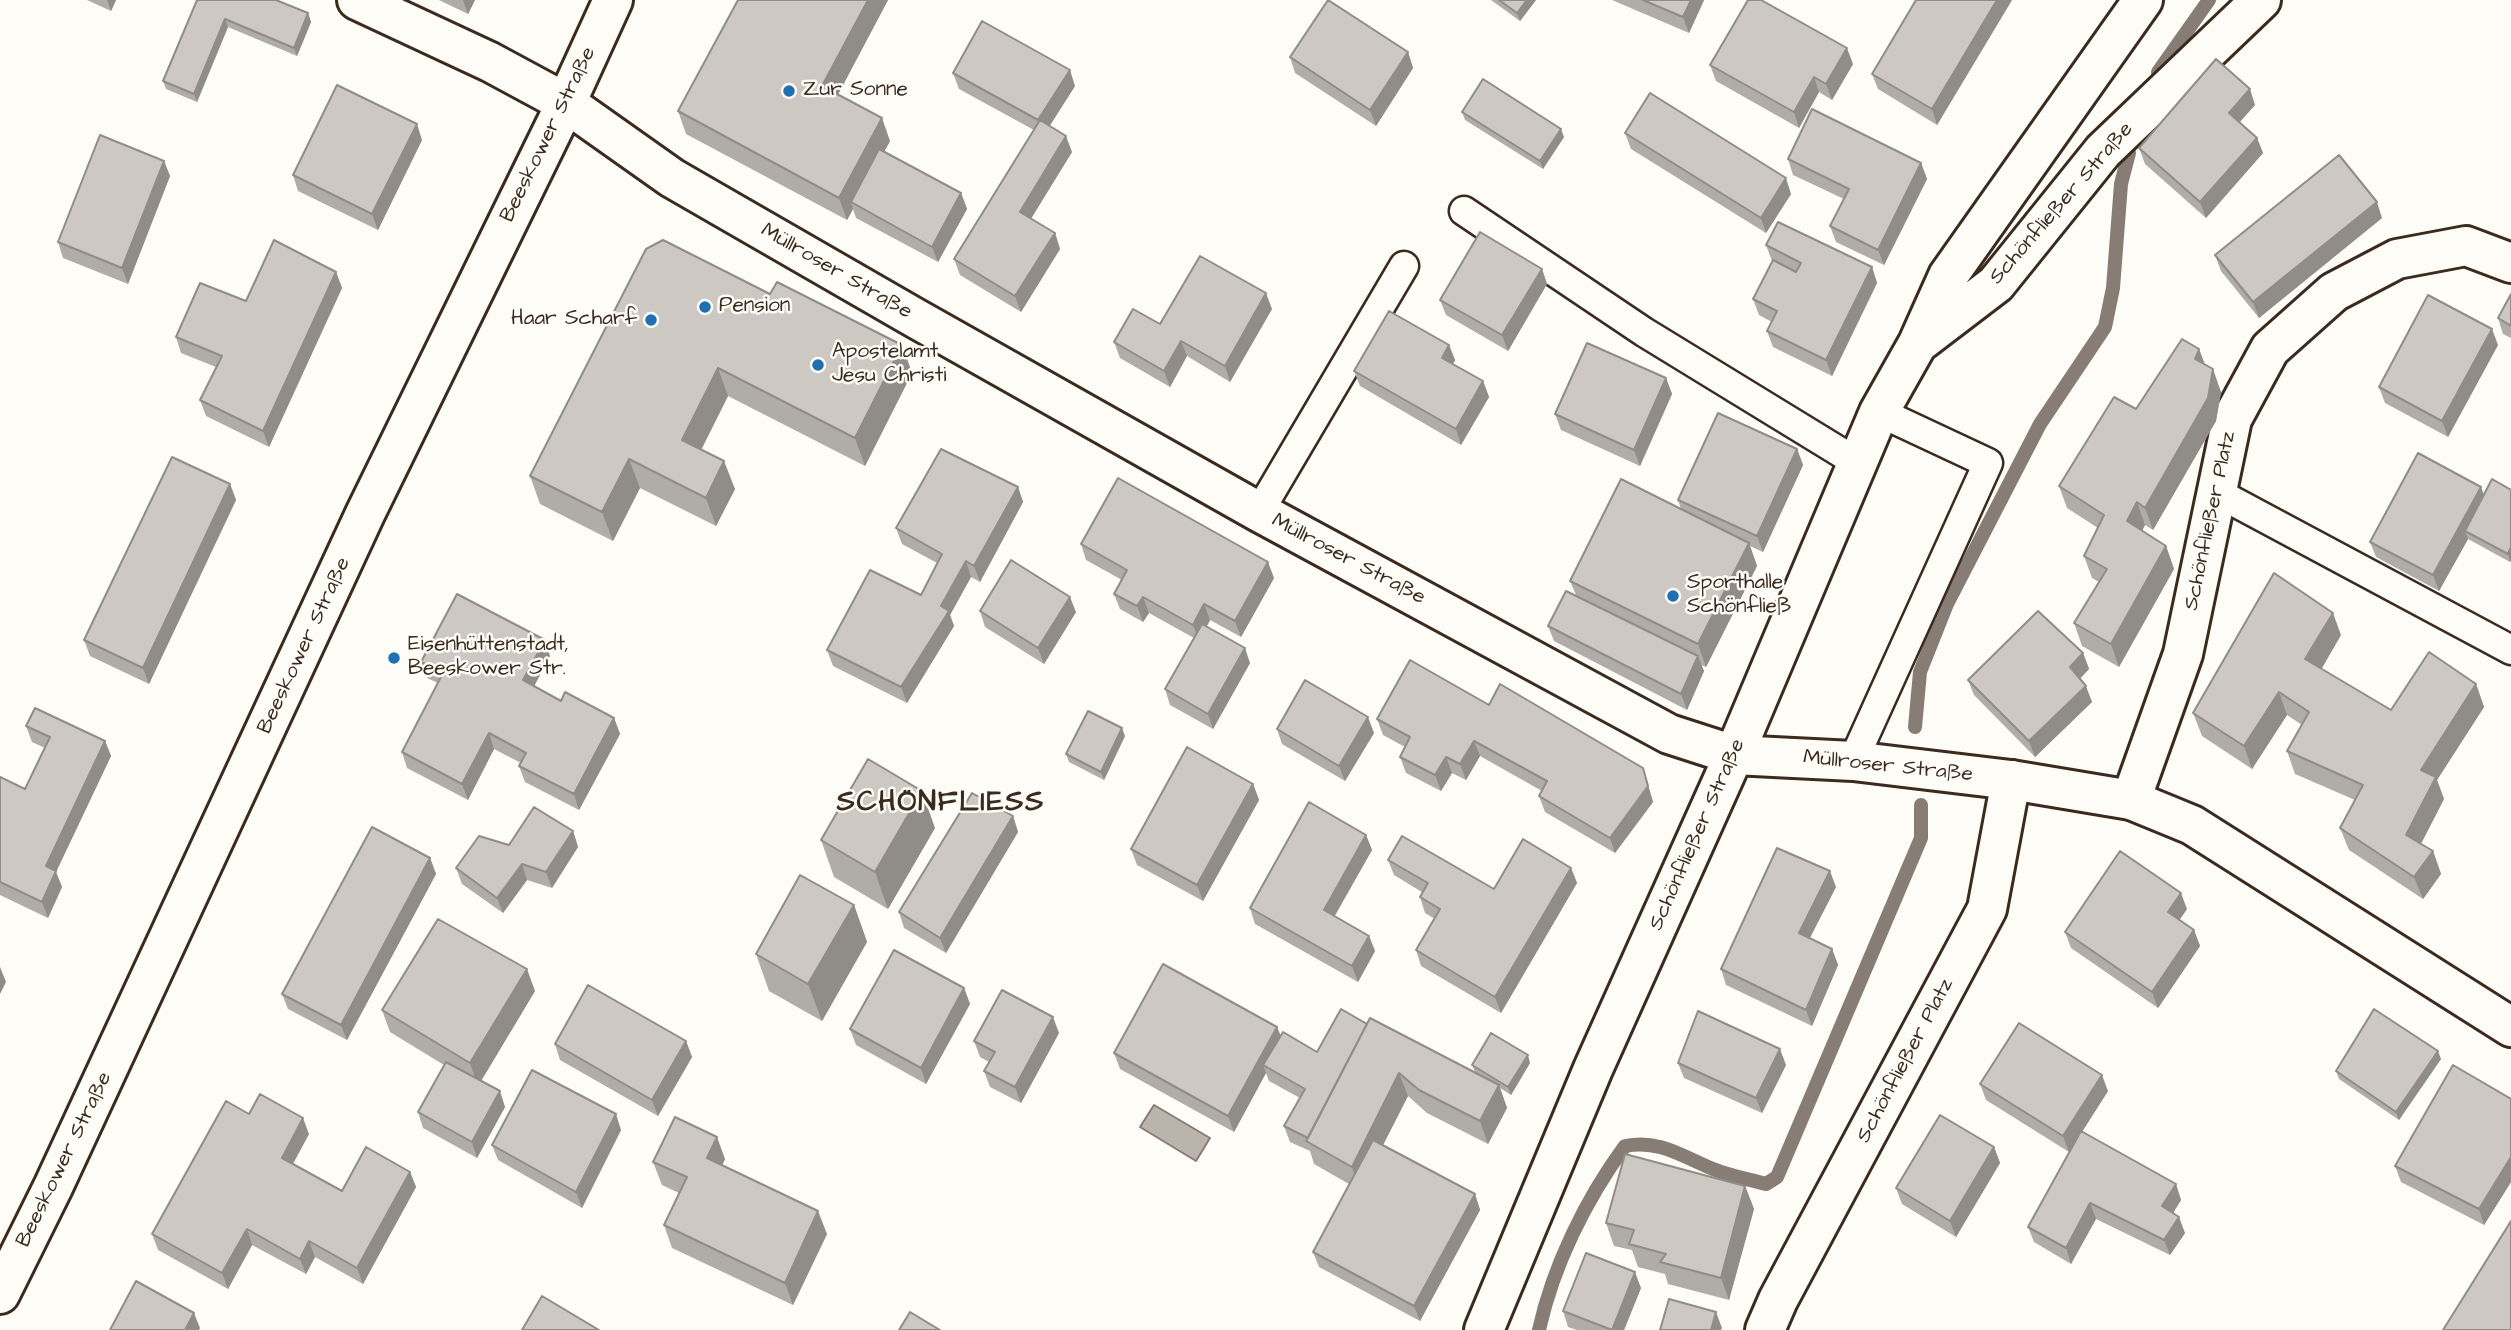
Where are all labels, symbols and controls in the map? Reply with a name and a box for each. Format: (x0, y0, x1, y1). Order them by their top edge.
street label: Beeskower Straße (496, 43, 602, 227)
place label: Zur Sonne (803, 78, 908, 104)
marker: Zur Sonne (781, 83, 797, 99)
street label: Schönfließer Straße (1985, 118, 2139, 290)
street label: Müllroser Straße (756, 218, 916, 326)
place label: Pension (719, 294, 790, 320)
marker: Pension (697, 299, 713, 315)
place label: Haar Scharf (511, 307, 637, 333)
marker: Haar Scharf (643, 312, 659, 328)
place label: Apostelamt Jesu Christi (832, 340, 946, 390)
marker: Apostelamt Jesu Christi (810, 357, 826, 373)
street label: Schönfließer Platz (2180, 429, 2242, 613)
street label: Müllroser Straße (1267, 509, 1429, 611)
street label: Beeskower Straße (253, 554, 357, 738)
place label: Sporthalle Schönfließ (1687, 571, 1792, 621)
marker: Sporthalle Schönfließ (1665, 588, 1681, 604)
place label: Eisenhüttenstadt, Beeskower Str. (408, 633, 569, 683)
marker: Eisenhüttenstadt, Beeskower Str. (386, 650, 402, 666)
street label: Schönfließer Straße (1644, 735, 1752, 935)
street label: Müllroser Straße (1802, 746, 1974, 788)
district label: SCHÖNFLIESS (838, 787, 1044, 821)
street label: Schönfließer Platz (1852, 975, 1960, 1147)
street label: Beeskower Straße (12, 1068, 118, 1252)

